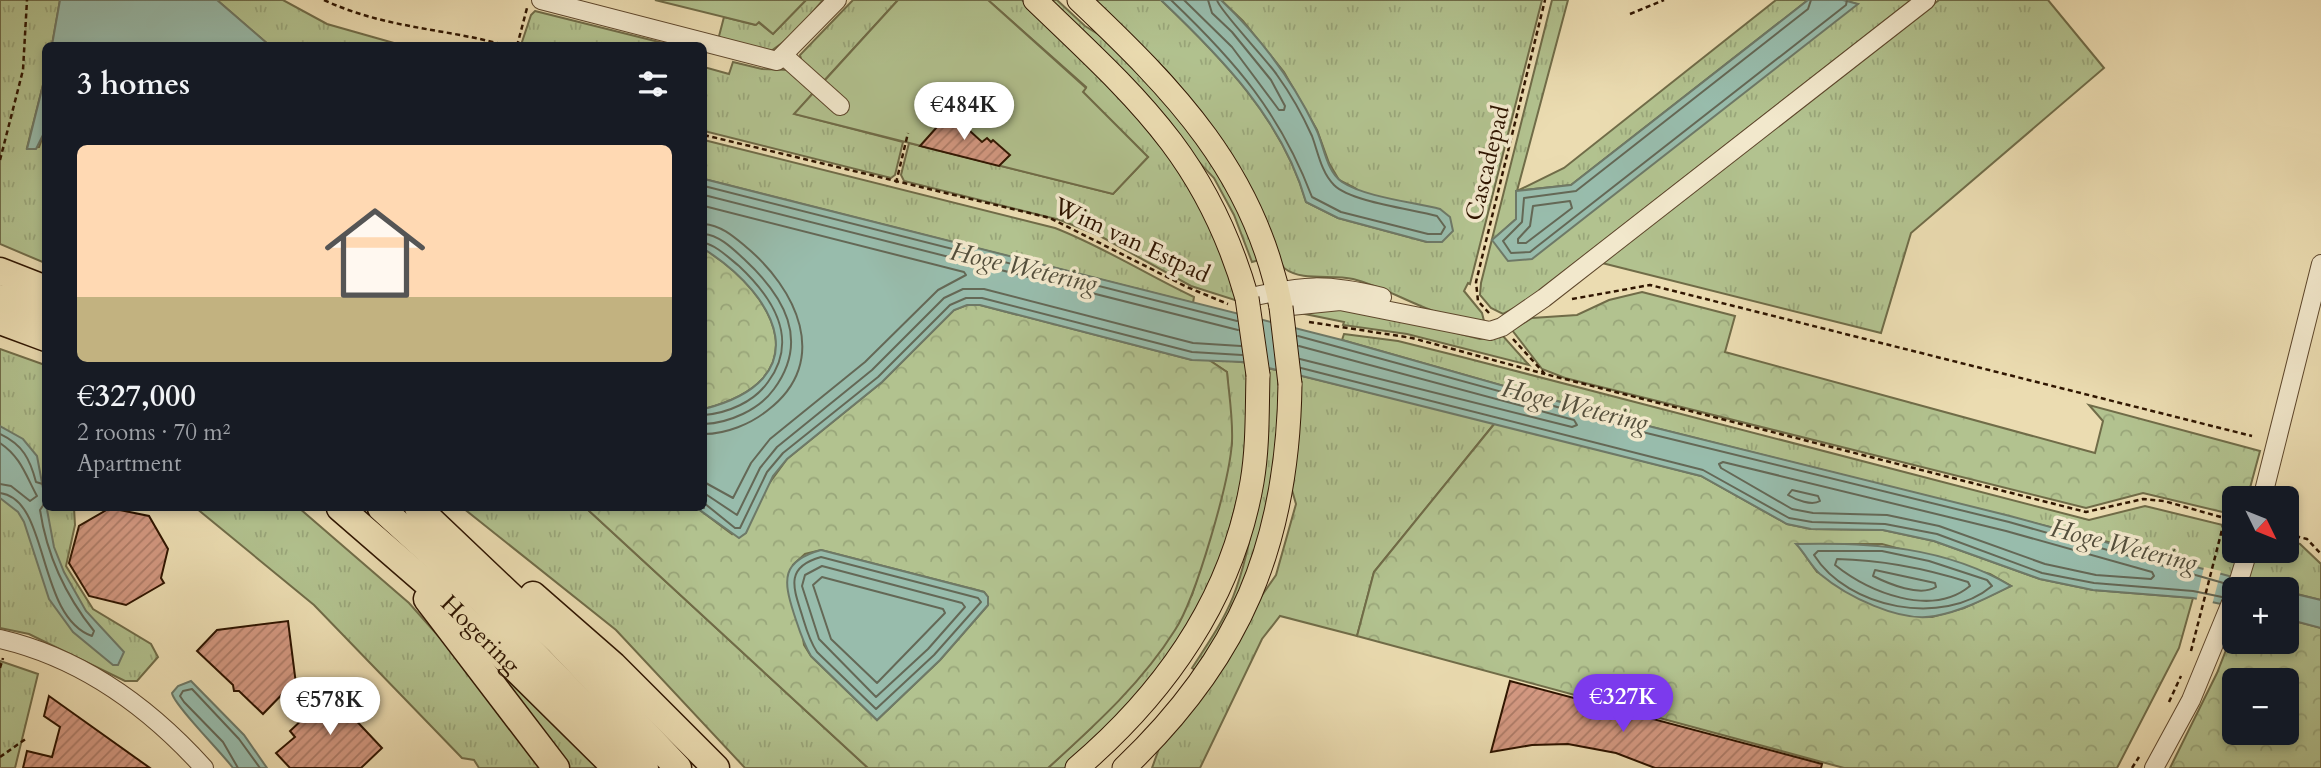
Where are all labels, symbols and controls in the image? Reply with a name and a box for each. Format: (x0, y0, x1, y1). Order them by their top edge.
text: 3 homes (77, 64, 190, 105)
icon: filters (634, 65, 672, 103)
pin: €484K (915, 82, 1013, 142)
text: €484K (930, 89, 998, 120)
street label: Cascadepad (1457, 102, 1518, 224)
street label: Wim van Estpad (1047, 189, 1216, 291)
icon: home (312, 190, 438, 316)
water label: Hoge Wetering (947, 234, 1101, 302)
water label: Hoge Wetering (1498, 370, 1652, 441)
text: €327,000 (77, 376, 196, 417)
text: 2 rooms · 70 m² (77, 417, 230, 448)
text: Apartment (77, 448, 181, 479)
north arrow (2222, 486, 2300, 564)
map controls (2222, 486, 2299, 745)
water label: Hoge Wetering (2047, 510, 2201, 581)
button: + (2222, 577, 2299, 654)
street label: Hogering (433, 588, 528, 682)
button: − (2222, 668, 2299, 745)
pin: €327K (1574, 674, 1672, 734)
pin: €578K (281, 678, 379, 737)
text: €327K (1589, 681, 1657, 712)
text: €578K (296, 684, 364, 715)

